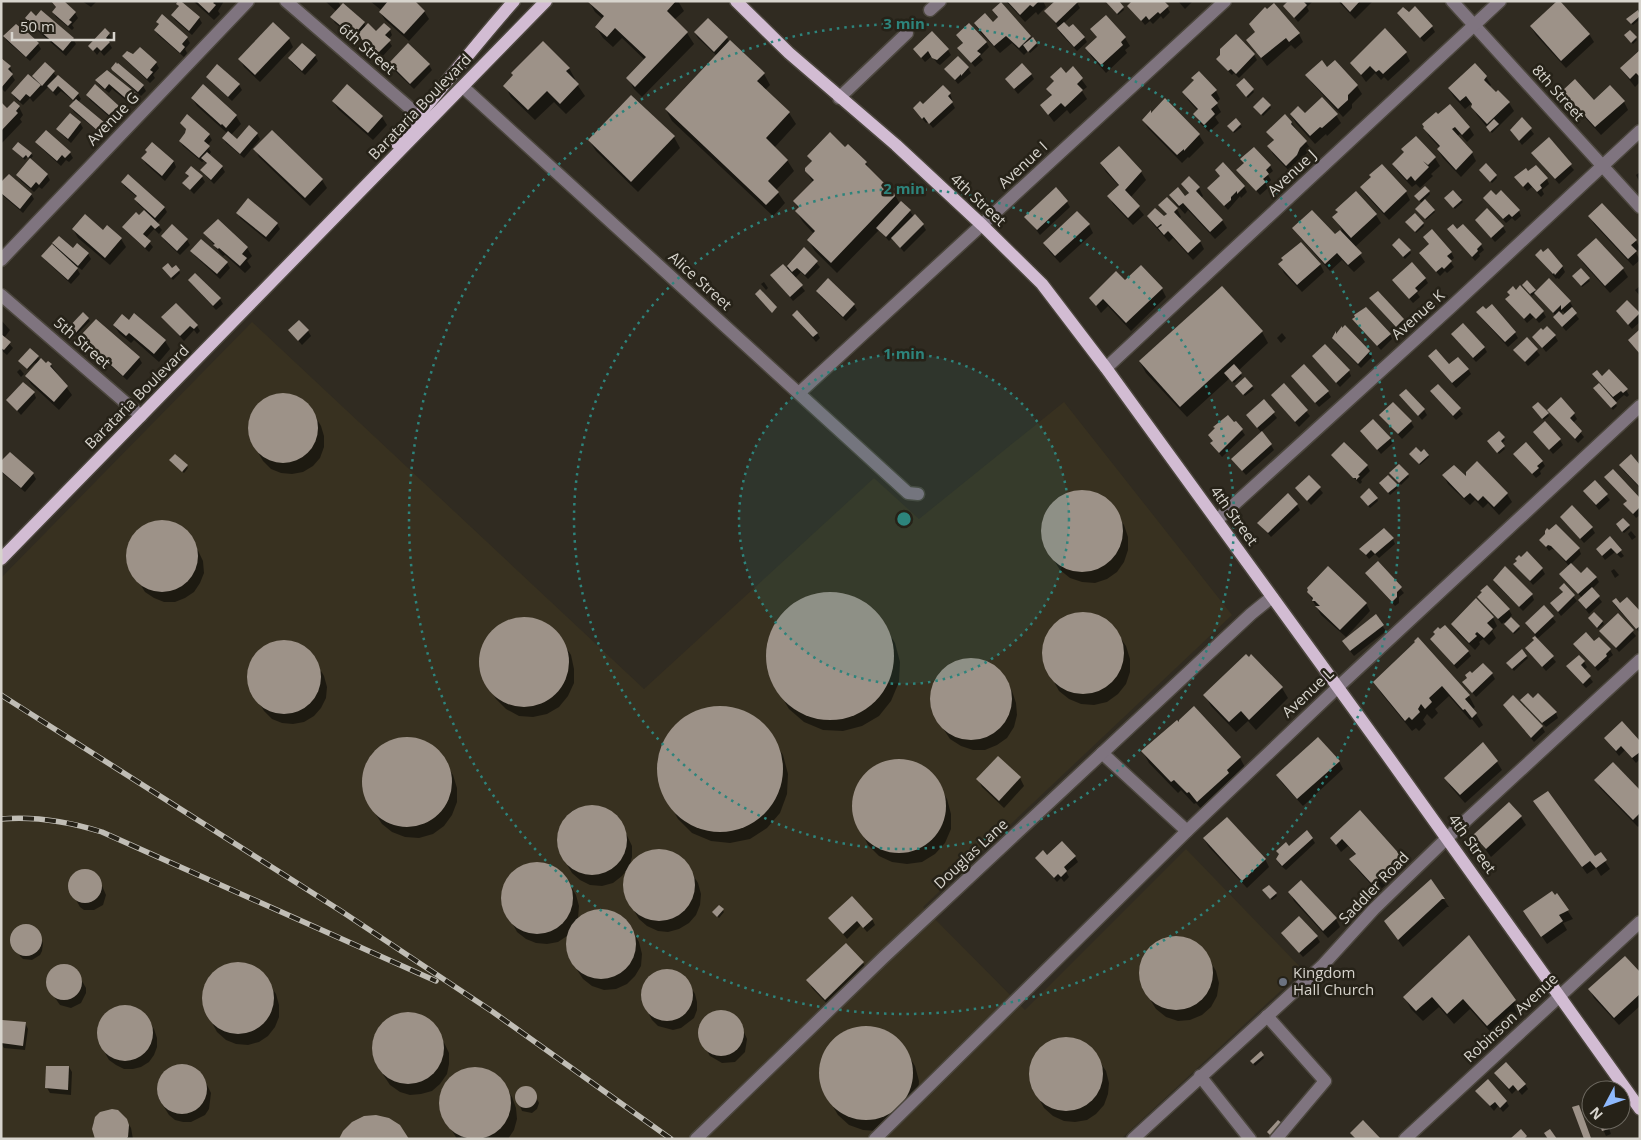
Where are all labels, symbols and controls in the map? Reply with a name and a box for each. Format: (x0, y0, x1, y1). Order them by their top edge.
scale bar (12, 10, 115, 42)
text: 3 min (883, 13, 925, 33)
text: 50 m (20, 16, 55, 36)
street label: 6th Street (335, 18, 400, 78)
street label: Barataria Boulevard (364, 49, 475, 163)
street label: 8th Street (1528, 60, 1589, 125)
street label: Avenue G (82, 87, 143, 149)
street label: Avenue I (993, 136, 1051, 192)
street label: Avenue J (1263, 144, 1320, 200)
street label: 4th Street (947, 168, 1011, 230)
text: 2 min (883, 178, 925, 198)
street label: Alice Street (665, 247, 737, 314)
street label: Avenue K (1386, 284, 1449, 344)
street label: 5th Street (50, 312, 115, 372)
street label: Barataria Boulevard (80, 340, 193, 453)
text: 1 min (883, 343, 925, 363)
street label: 4th Street (1206, 482, 1263, 549)
centre of rings (895, 510, 913, 528)
street label: Avenue L (1277, 663, 1338, 721)
street label: 4th Street (1444, 810, 1501, 877)
street label: Douglas Lane (929, 814, 1012, 893)
street label: Saddler Road (1334, 847, 1413, 928)
place label: Kingdom Hall Church (1293, 962, 1374, 999)
street label: Robinson Avenue (1459, 968, 1562, 1066)
marker: Kingdom Hall Church (1277, 976, 1289, 988)
north arrow (1581, 1080, 1631, 1130)
text: N (1585, 1103, 1607, 1124)

